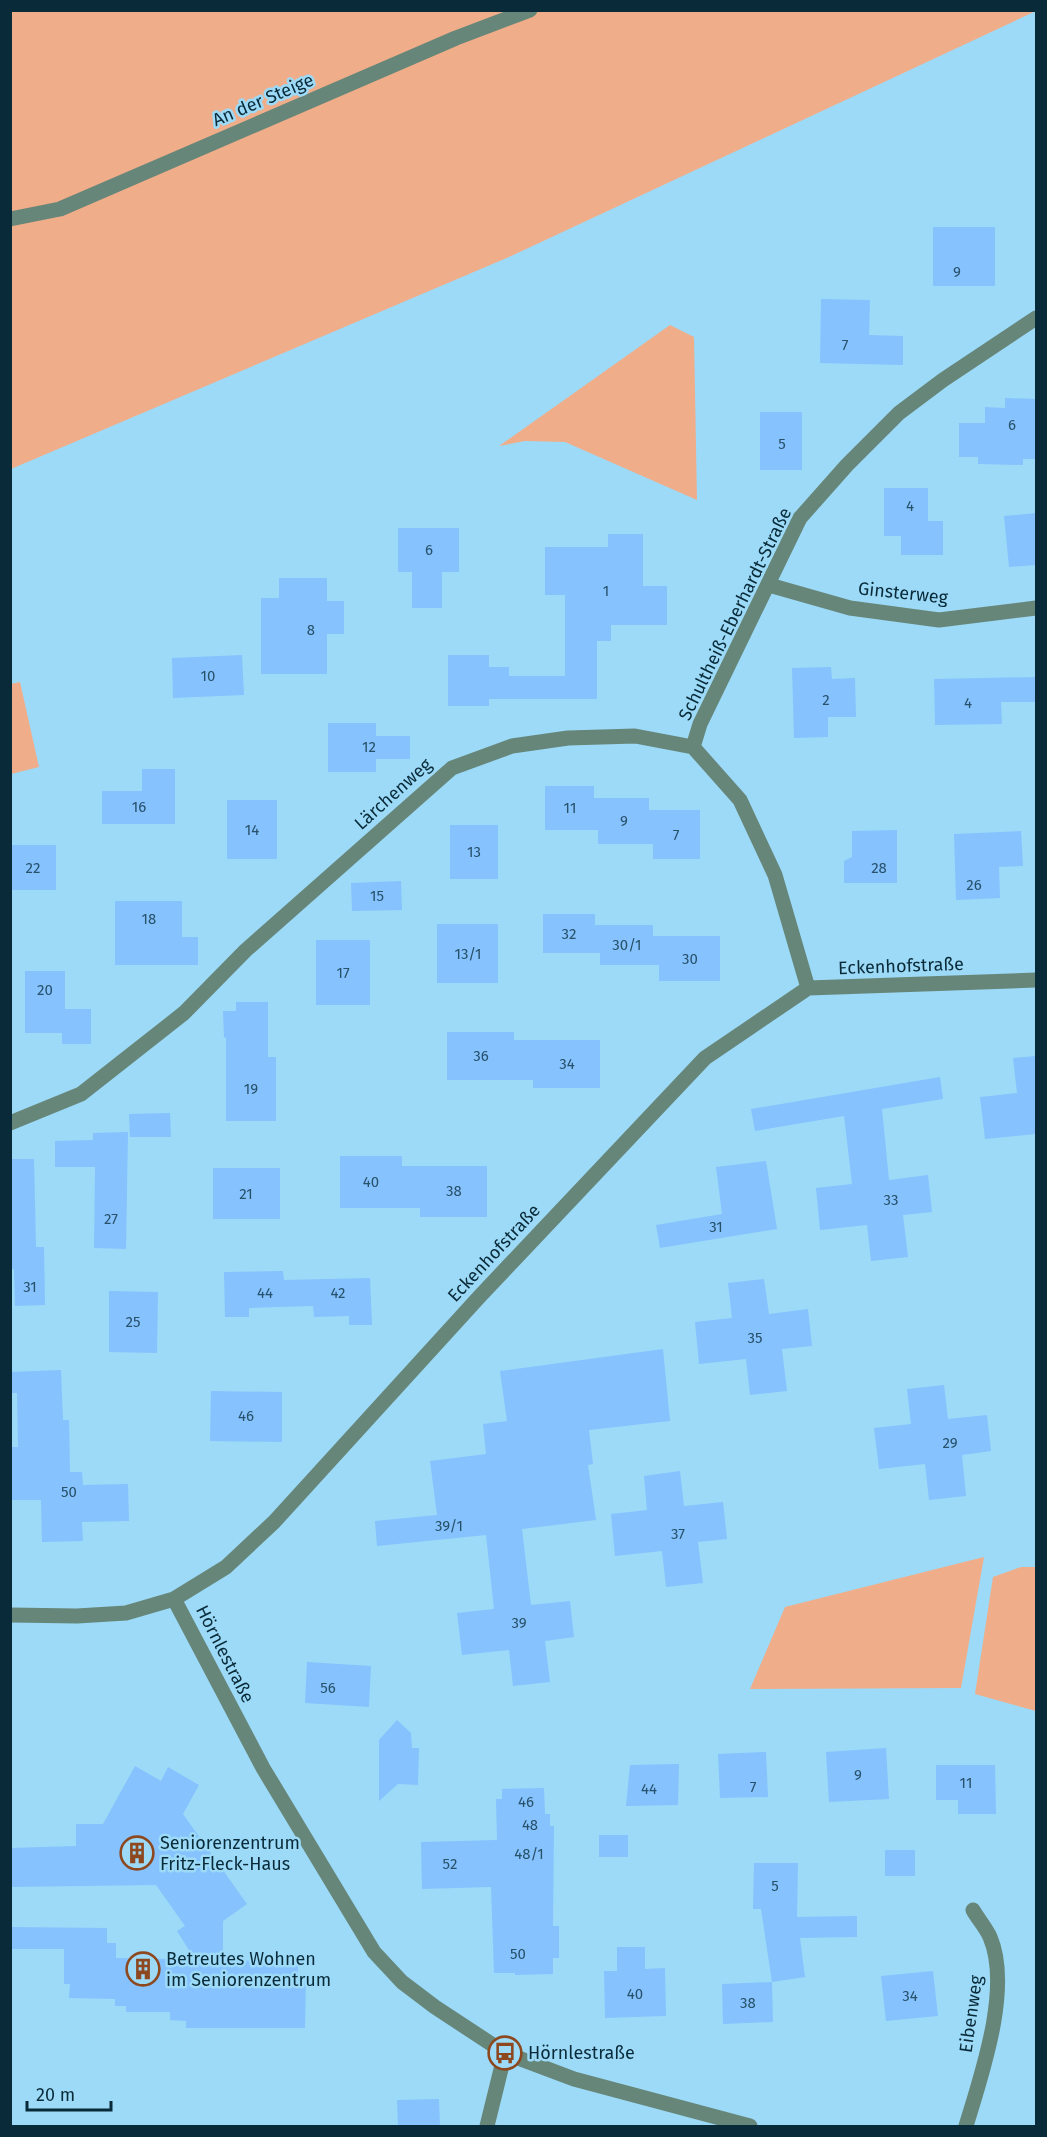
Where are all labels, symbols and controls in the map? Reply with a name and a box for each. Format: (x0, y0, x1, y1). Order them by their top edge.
street label: An der Steige (209, 69, 317, 131)
house number: 9 (953, 263, 961, 281)
house number: 7 (842, 336, 849, 354)
house number: 6 (1008, 416, 1016, 434)
house number: 5 (778, 435, 786, 453)
house number: 4 (906, 497, 914, 515)
street label: Schultheiß-Eberhardt-Straße (674, 504, 796, 724)
house number: 6 (425, 541, 433, 559)
street label: Ginsterweg (857, 577, 950, 609)
house number: 1 (603, 582, 609, 600)
house number: 8 (307, 621, 315, 639)
house number: 10 (201, 667, 215, 685)
house number: 2 (822, 691, 830, 709)
house number: 4 (964, 694, 972, 712)
house number: 12 (362, 738, 376, 756)
street label: Lärchenweg (350, 753, 437, 834)
house number: 16 (132, 798, 146, 816)
house number: 11 (564, 799, 576, 817)
house number: 9 (620, 812, 628, 830)
house number: 14 (245, 821, 259, 839)
house number: 7 (673, 826, 680, 844)
house number: 13 (467, 843, 481, 861)
house number: 22 (26, 859, 40, 877)
house number: 28 (871, 859, 887, 877)
house number: 26 (966, 876, 982, 894)
house number: 15 (370, 887, 384, 905)
house number: 18 (142, 910, 156, 928)
house number: 32 (562, 925, 576, 943)
house number: 30/1 (612, 936, 642, 954)
house number: 13/1 (454, 945, 482, 963)
house number: 30 (682, 950, 698, 968)
street label: Eckenhofstraße (838, 953, 964, 979)
house number: 17 (336, 964, 350, 982)
house number: 20 (37, 981, 53, 999)
house number: 36 (473, 1047, 489, 1065)
house number: 34 (559, 1055, 575, 1073)
house number: 19 (244, 1080, 258, 1098)
house number: 40 (363, 1173, 379, 1191)
house number: 38 (446, 1182, 462, 1200)
house number: 21 (239, 1185, 253, 1203)
house number: 33 (884, 1191, 898, 1209)
street label: Eckenhofstraße (443, 1199, 545, 1307)
house number: 27 (104, 1210, 118, 1228)
house number: 31 (709, 1218, 723, 1236)
house number: 31 (23, 1278, 37, 1296)
house number: 44 (257, 1284, 273, 1302)
house number: 42 (330, 1284, 346, 1302)
house number: 25 (126, 1313, 140, 1331)
house number: 35 (747, 1329, 763, 1347)
house number: 46 (238, 1407, 254, 1425)
house number: 29 (942, 1434, 958, 1452)
house number: 50 (61, 1483, 77, 1501)
house number: 39/1 (435, 1517, 463, 1535)
house number: 37 (671, 1525, 685, 1543)
street label: Hörnlestraße (191, 1601, 259, 1707)
house number: 39 (511, 1614, 527, 1632)
house number: 56 (320, 1679, 336, 1697)
house number: 9 (854, 1766, 862, 1784)
house number: 11 (960, 1774, 972, 1792)
house number: 7 (750, 1778, 757, 1796)
house number: 44 (641, 1780, 657, 1798)
house number: 46 (518, 1793, 534, 1811)
house number: 48 (522, 1816, 538, 1834)
place label: Seniorenzentrum Fritz-Fleck-Haus (160, 1832, 300, 1875)
building icon: Seniorenzentrum Fritz-Fleck-Haus (119, 1835, 155, 1871)
house number: 48/1 (514, 1845, 544, 1863)
house number: 52 (443, 1855, 457, 1873)
house number: 5 (771, 1877, 779, 1895)
house number: 50 (510, 1945, 526, 1963)
place label: Betreutes Wohnen im Seniorenzentrum (166, 1948, 331, 1991)
building icon: Betreutes Wohnen im Seniorenzentrum (125, 1951, 161, 1987)
street label: Eibenweg (955, 1973, 987, 2054)
house number: 40 (627, 1985, 643, 2003)
house number: 34 (902, 1987, 918, 2005)
house number: 38 (740, 1994, 756, 2012)
bus stop icon: Hörnlestraße (487, 2035, 523, 2071)
place label: Hörnlestraße (528, 2042, 635, 2064)
scale bar (27, 2074, 111, 2112)
text: 20 m (36, 2084, 75, 2106)

